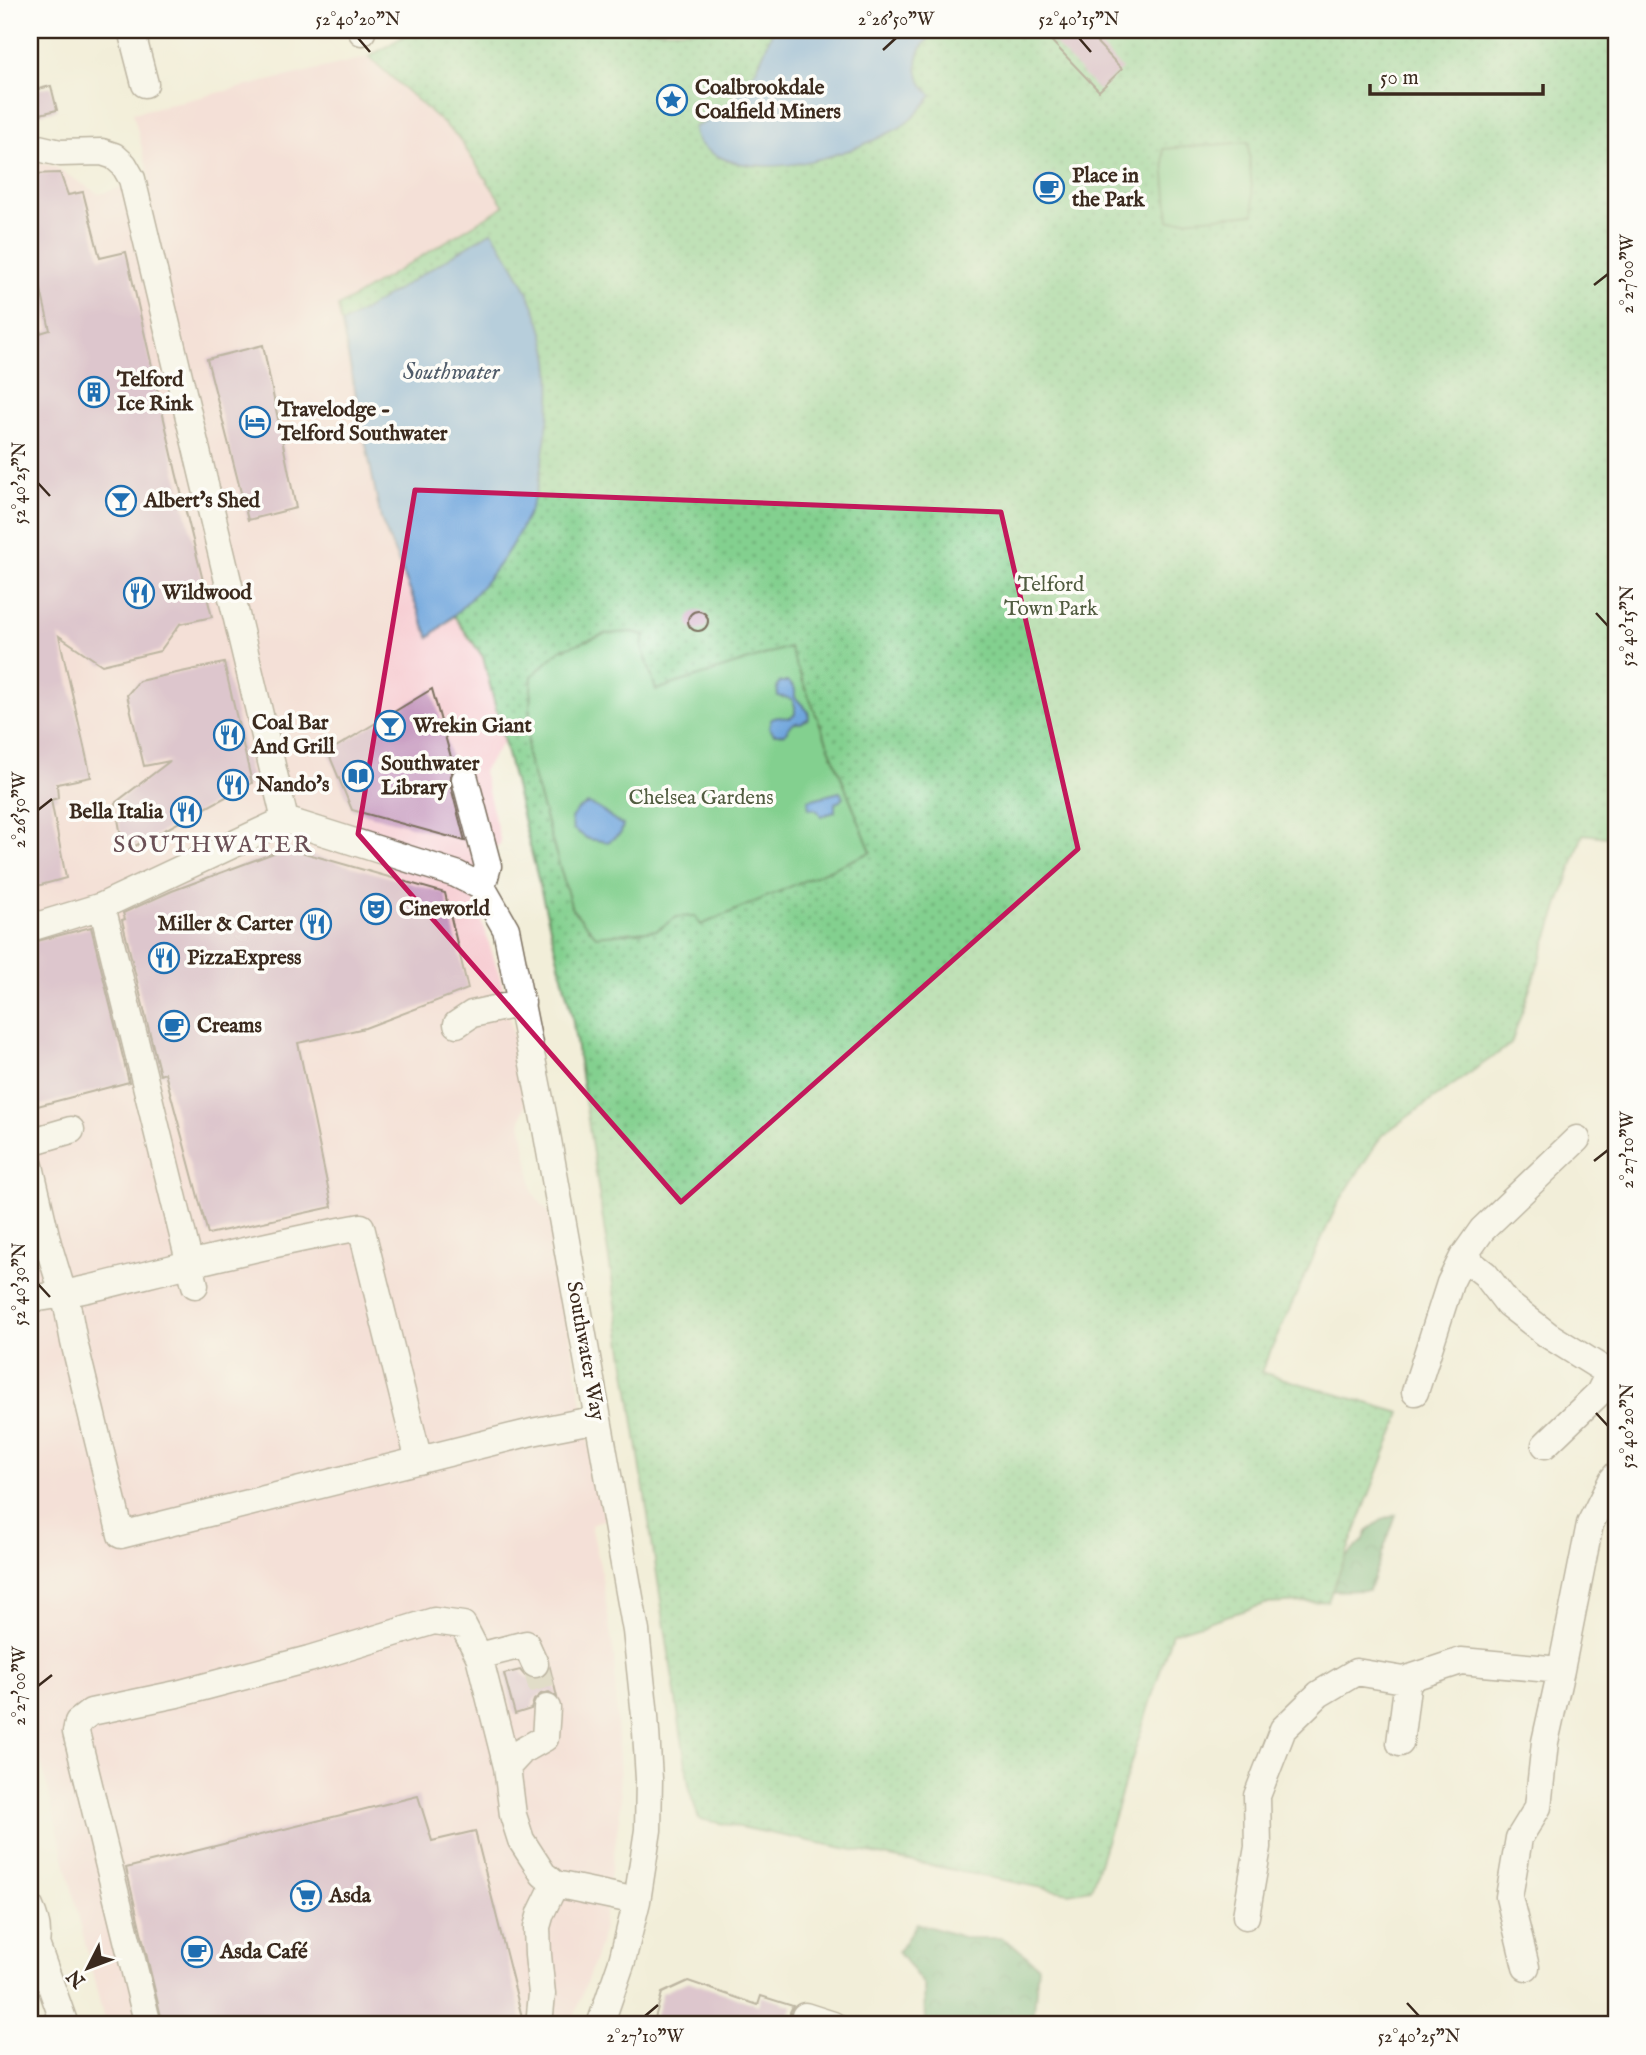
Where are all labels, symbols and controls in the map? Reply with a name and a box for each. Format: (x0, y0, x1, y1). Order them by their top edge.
text: 52°40'20"N (315, 9, 401, 32)
text: 2°26'50"W (858, 9, 935, 32)
text: 52°40'15"N (1039, 9, 1120, 32)
scale bar (1370, 52, 1543, 96)
text: 50 m (1380, 65, 1419, 92)
place label: Coalbrookdale Coalfield Miners (695, 75, 841, 126)
place icon: Coalbrookdale Coalfield Miners (655, 83, 689, 117)
place label: Place in the Park (1071, 163, 1145, 214)
cafe icon: Place in the Park (1032, 171, 1066, 205)
text: 2°27'00"W (1617, 233, 1640, 314)
water label: Southwater (403, 358, 500, 387)
place label: Telford Ice Rink (116, 367, 194, 418)
building icon: Telford Ice Rink (77, 375, 111, 409)
place label: Travelodge - Telford Southwater (277, 397, 448, 448)
hotel icon: Travelodge - Telford Southwater (238, 405, 272, 439)
text: 52°40'25"N (9, 441, 32, 524)
bar icon: Albert's Shed (104, 484, 138, 518)
place label: Albert's Shed (143, 488, 261, 515)
park label: Telford Town Park (1004, 572, 1099, 623)
restaurant icon: Wildwood (122, 576, 156, 610)
place label: Wildwood (161, 580, 253, 607)
text: 52°40'15"N (1617, 585, 1640, 666)
bar icon: Wrekin Giant (373, 709, 407, 743)
place label: Coal Bar And Grill (251, 710, 336, 761)
place label: Wrekin Giant (412, 713, 532, 740)
restaurant icon: Coal Bar And Grill (212, 718, 246, 752)
place label: Southwater Library (381, 751, 480, 802)
library icon: Southwater Library (341, 759, 375, 793)
restaurant icon: Nando's (216, 768, 250, 802)
text: 2°26'50"W (9, 771, 32, 848)
place label: Nando's (255, 772, 329, 799)
park label: Chelsea Gardens (628, 785, 774, 812)
restaurant icon: Bella Italia (169, 795, 203, 829)
place label: Bella Italia (69, 799, 164, 826)
district label: SOUTHWATER (113, 830, 313, 861)
theatre icon: Cineworld (359, 892, 393, 926)
place label: Cineworld (399, 896, 491, 923)
restaurant icon: Miller & Carter (299, 907, 333, 941)
place label: Miller & Carter (158, 911, 293, 938)
restaurant icon: PizzaExpress (147, 941, 181, 975)
place label: PizzaExpress (187, 945, 301, 972)
cafe icon: Creams (157, 1009, 191, 1043)
place label: Creams (197, 1013, 262, 1040)
text: 2°27'10"W (1617, 1110, 1640, 1189)
text: 52°40'30"N (9, 1242, 32, 1326)
street label: Southwater Way (559, 1279, 611, 1423)
text: 52°40'20"N (1617, 1383, 1640, 1469)
text: 2°27'00"W (9, 1645, 32, 1726)
supermarket icon: Asda (289, 1879, 323, 1913)
place label: Asda (328, 1883, 372, 1910)
north arrow (52, 1932, 122, 2002)
cafe icon: Asda Café (180, 1935, 214, 1969)
place label: Asda Café (219, 1939, 308, 1966)
text: N (62, 1963, 92, 1993)
text: 2°27'10"W (606, 2026, 685, 2049)
text: 52°40'25"N (1378, 2026, 1461, 2049)

